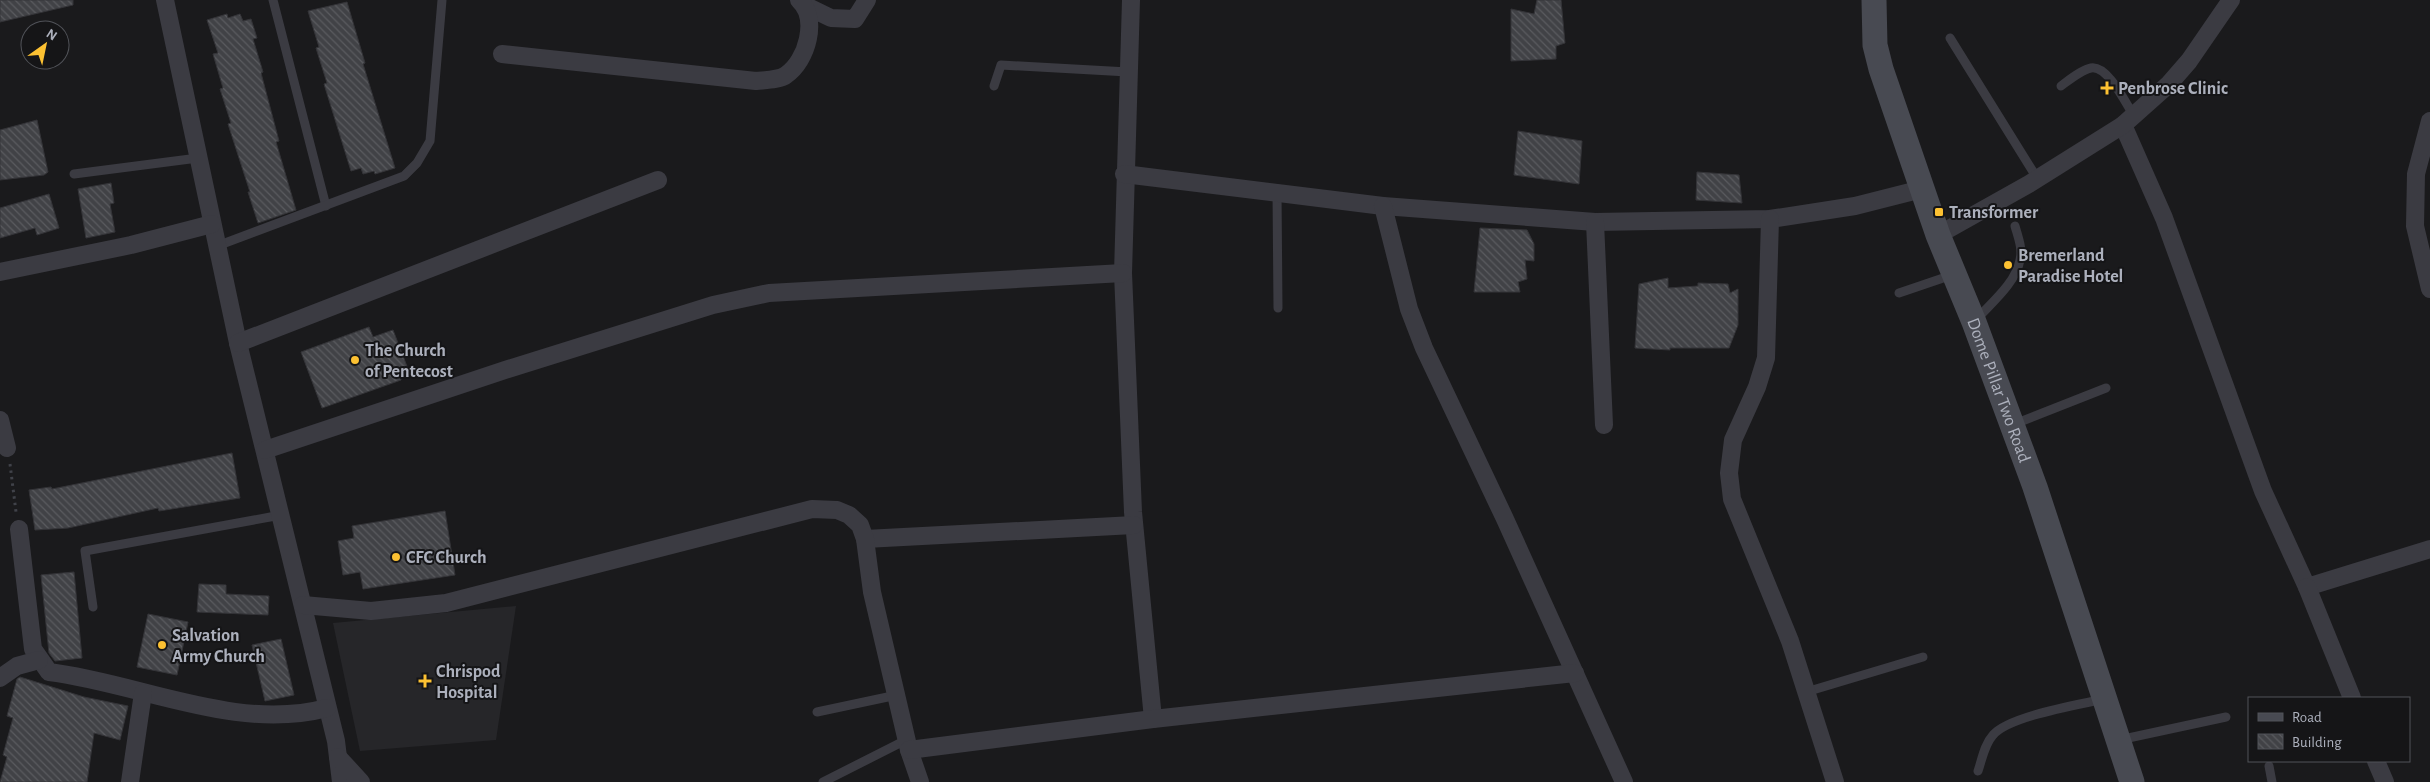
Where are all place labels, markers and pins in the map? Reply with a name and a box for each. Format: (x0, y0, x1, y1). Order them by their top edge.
place label: Penbrose Clinic (2118, 80, 2228, 98)
marker: Penbrose Clinic (2100, 81, 2114, 95)
place label: Transformer (1949, 204, 2039, 222)
marker: Transformer (1933, 206, 1945, 218)
place label: Bremerland Paradise Hotel (2018, 247, 2123, 286)
marker: Bremerland Paradise Hotel (2002, 259, 2014, 271)
place label: The Church of Pentecost (365, 342, 453, 381)
marker: The Church of Pentecost (349, 354, 361, 366)
place label: CFC Church (406, 549, 487, 567)
marker: CFC Church (390, 551, 402, 563)
place label: Salvation Army Church (172, 627, 265, 666)
marker: Salvation Army Church (156, 639, 168, 651)
place label: Chrispod Hospital (436, 663, 501, 702)
marker: Chrispod Hospital (418, 674, 432, 688)

